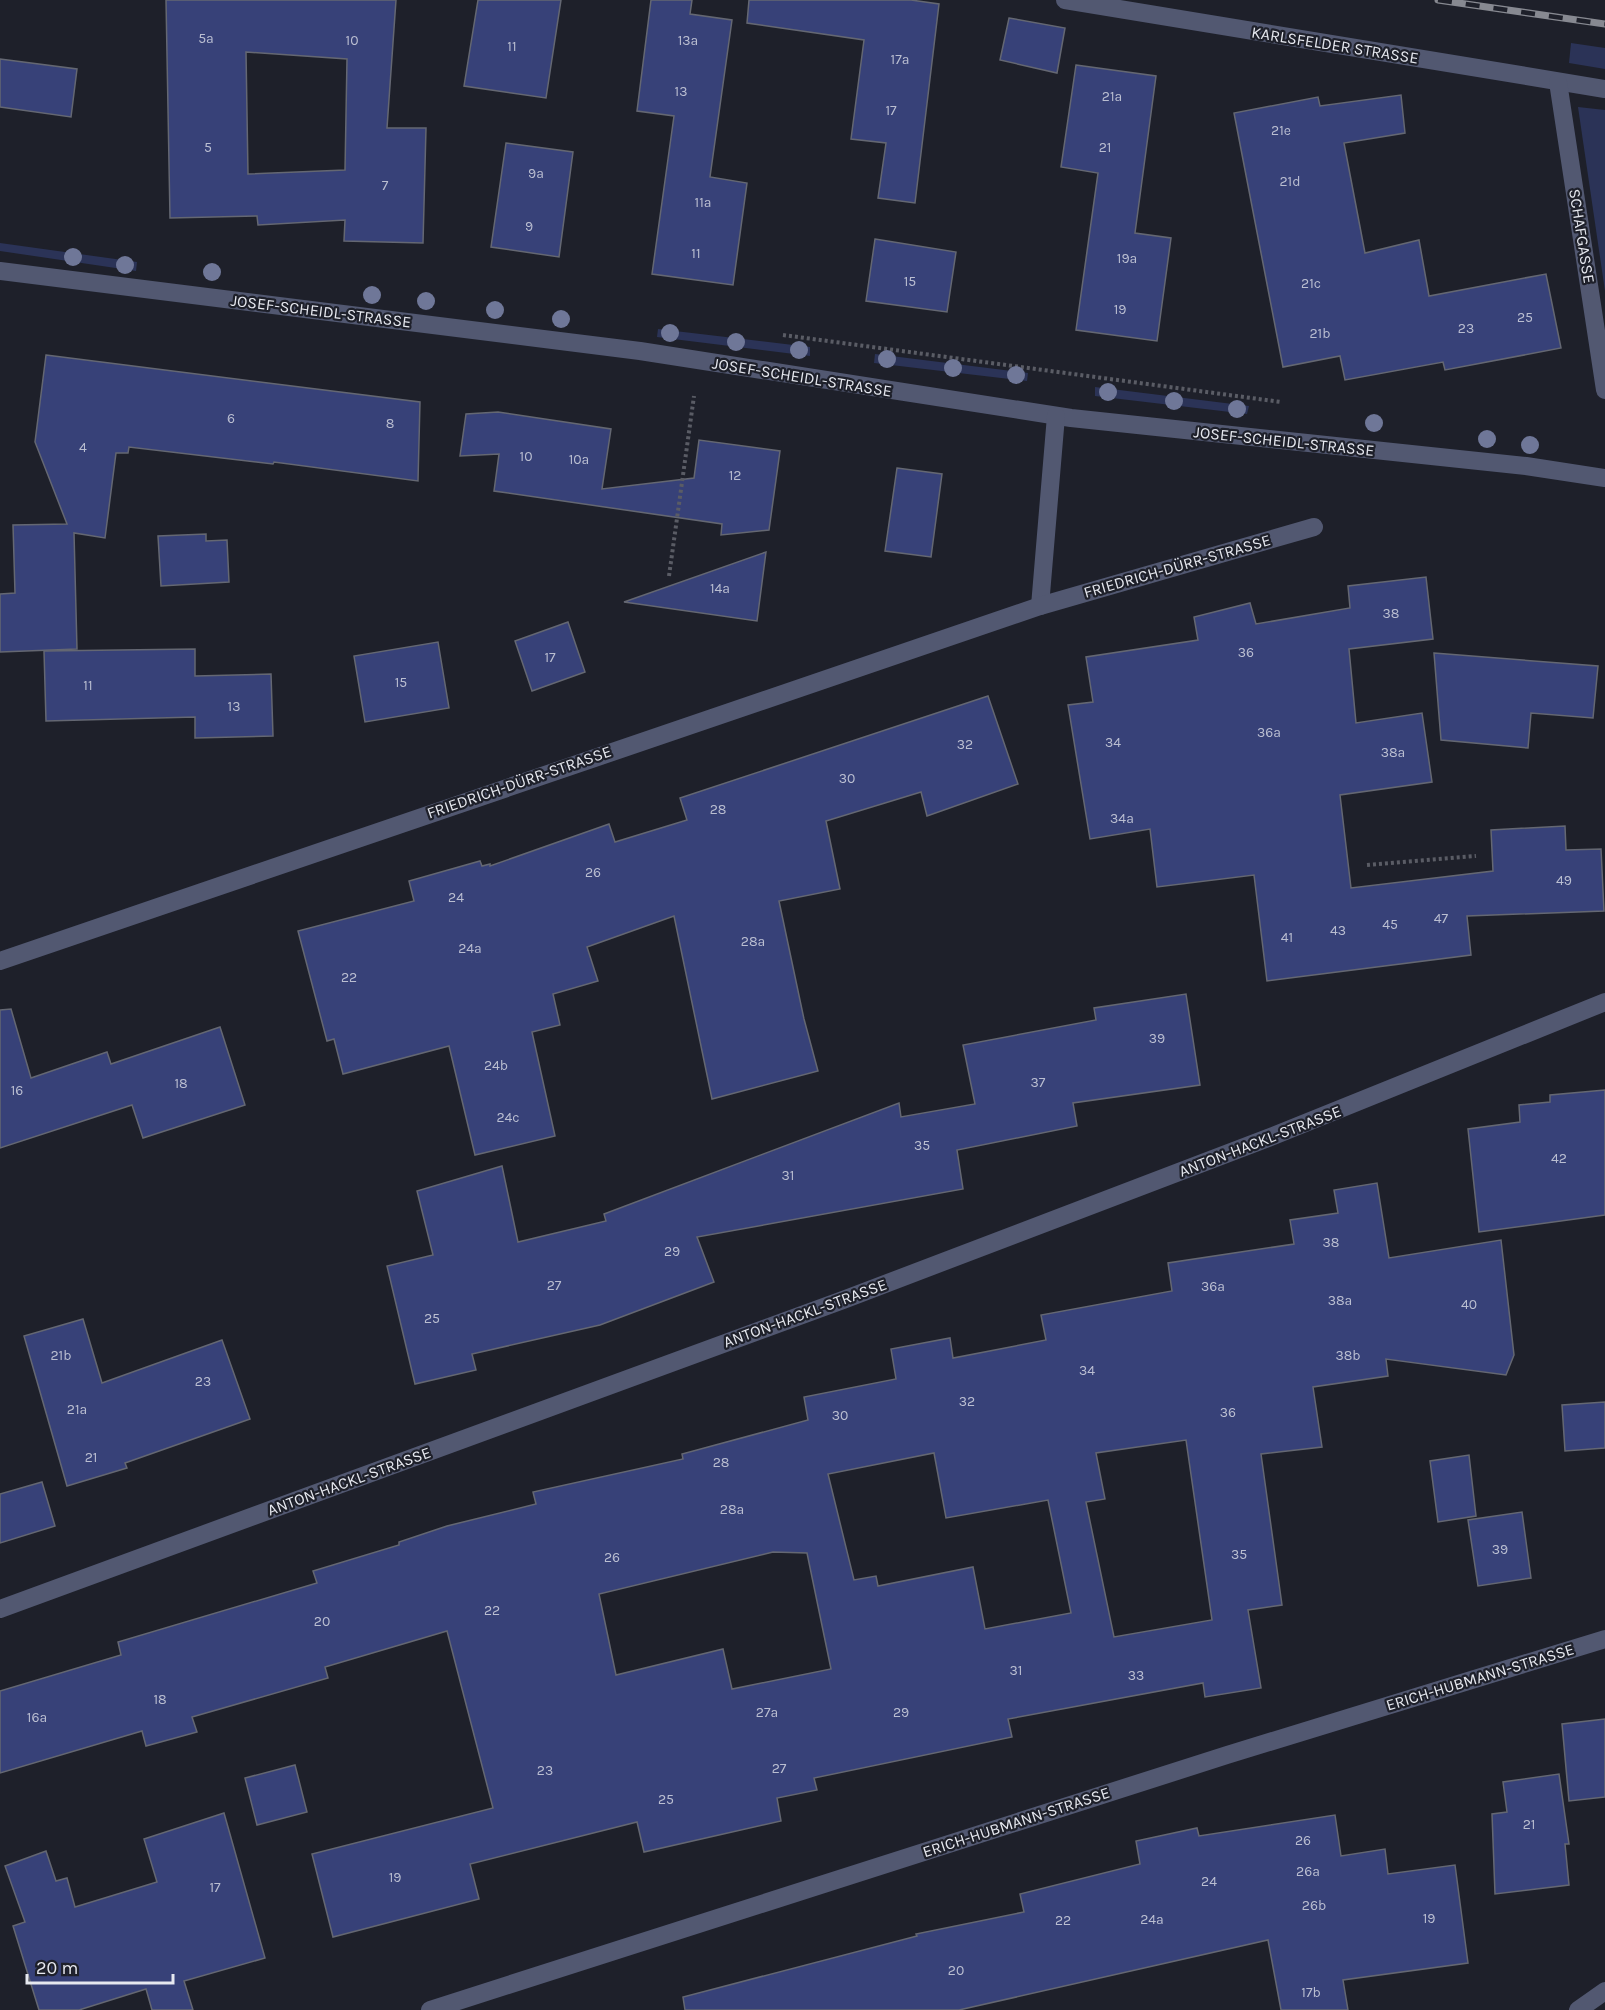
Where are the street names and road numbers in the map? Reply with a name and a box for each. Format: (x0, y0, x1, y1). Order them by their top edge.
street label: KARLSFELDER STRASSE (1250, 22, 1420, 68)
street label: SCHAFGASSE (1565, 187, 1599, 285)
street label: JOSEF-SCHEIDL-STRASSE (230, 291, 412, 331)
street label: JOSEF-SCHEIDL-STRASSE (711, 353, 893, 401)
street label: JOSEF-SCHEIDL-STRASSE (1193, 422, 1375, 460)
street label: FRIEDRICH-DÜRR-STRASSE (1081, 530, 1273, 602)
street label: FRIEDRICH-DÜRR-STRASSE (424, 741, 614, 823)
street label: ANTON-HACKL-STRASSE (1176, 1101, 1344, 1181)
street label: ANTON-HACKL-STRASSE (721, 1275, 889, 1351)
street label: ANTON-HACKL-STRASSE (265, 1443, 433, 1519)
street label: ERICH-HUBMANN-STRASSE (1384, 1639, 1576, 1715)
street label: ERICH-HUBMANN-STRASSE (920, 1783, 1112, 1861)

